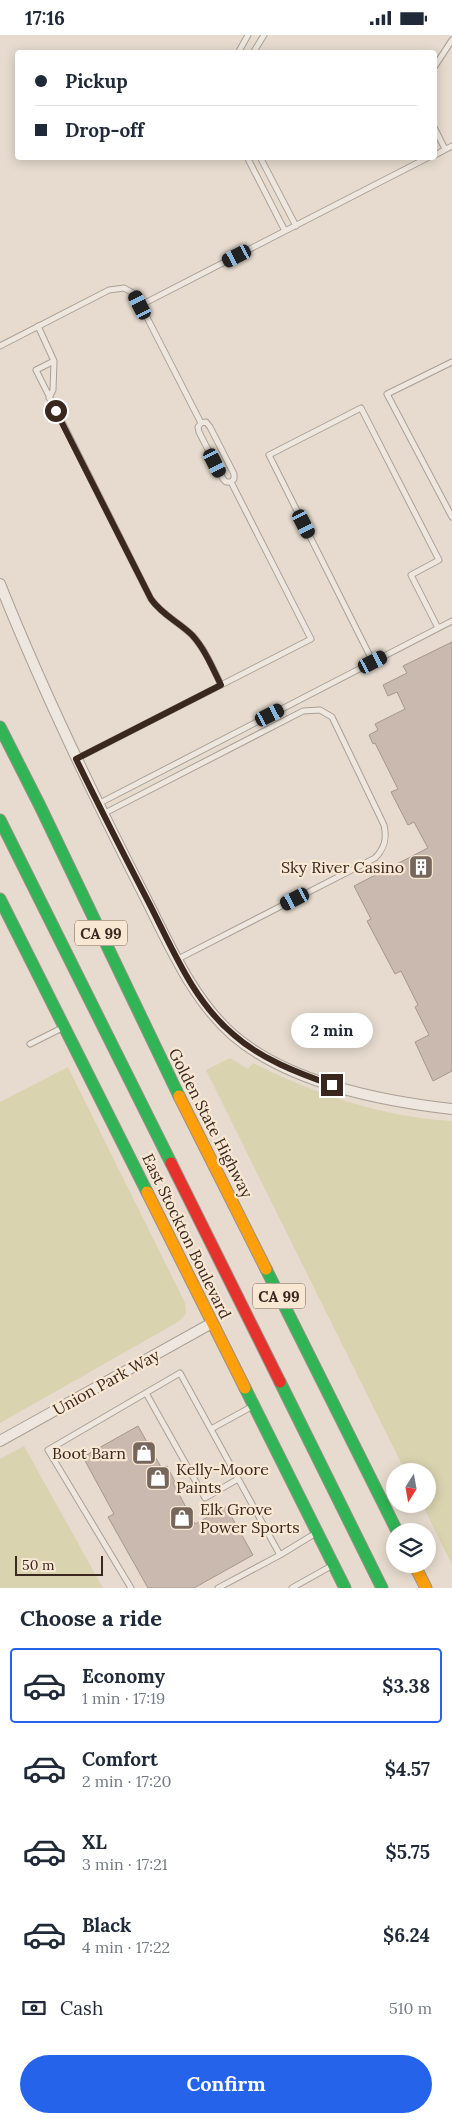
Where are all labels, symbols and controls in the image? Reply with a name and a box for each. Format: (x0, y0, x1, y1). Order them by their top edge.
text: 17:16 (25, 6, 65, 30)
text: Pickup (65, 69, 128, 93)
text: Drop-off (65, 118, 144, 142)
car (220, 243, 253, 269)
car (126, 288, 153, 322)
route start (45, 400, 67, 422)
car (201, 446, 228, 480)
car (290, 507, 317, 541)
car (356, 649, 389, 675)
car (253, 702, 286, 728)
building icon: Sky River Casino (408, 854, 434, 880)
place label: Sky River Casino (281, 857, 404, 877)
car (278, 886, 311, 912)
road number: CA 99 (75, 921, 127, 945)
callout: 2 min (291, 1013, 373, 1047)
text: 2 min (311, 1020, 353, 1040)
street label: Golden State Highway (165, 1045, 258, 1202)
route end (321, 1074, 343, 1096)
street label: East Stockton Boulevard (138, 1150, 236, 1322)
road number: CA 99 (253, 1283, 305, 1309)
street label: Union Park Way (49, 1344, 163, 1420)
shop icon: Boot Barn (131, 1440, 157, 1466)
place label: Boot Barn (52, 1443, 126, 1463)
place label: Kelly-Moore Paints (176, 1459, 269, 1497)
north arrow (386, 1463, 436, 1513)
map controls (386, 1463, 436, 1573)
shop icon: Kelly-Moore Paints (145, 1465, 171, 1491)
place label: Elk Grove Power Sports (200, 1499, 300, 1537)
shop icon: Elk Grove Power Sports (169, 1505, 195, 1531)
button: layers (386, 1523, 436, 1573)
scale bar (15, 1553, 102, 1576)
text: 50 m (22, 1556, 55, 1574)
text: Choose a ride (20, 1604, 162, 1632)
icon: car (22, 1663, 67, 1708)
text: Economy (82, 1664, 165, 1688)
text: $3.38 (382, 1674, 430, 1698)
text: 1 min · 17:19 (82, 1688, 165, 1708)
icon: car (22, 1746, 67, 1791)
text: Comfort (82, 1747, 158, 1771)
text: $4.57 (385, 1757, 430, 1781)
text: 2 min · 17:20 (82, 1771, 171, 1791)
icon: car (22, 1829, 67, 1874)
text: XL (82, 1830, 107, 1854)
text: $5.75 (386, 1840, 430, 1864)
text: 3 min · 17:21 (82, 1854, 168, 1874)
icon: car (22, 1912, 67, 1957)
text: Black (82, 1913, 131, 1937)
text: $6.24 (383, 1923, 430, 1947)
text: 4 min · 17:22 (82, 1937, 170, 1957)
icon: cash (20, 1994, 48, 2022)
text: Cash (60, 1996, 103, 2020)
text: 510 m (389, 1998, 432, 2018)
button: Confirm (20, 2055, 432, 2113)

